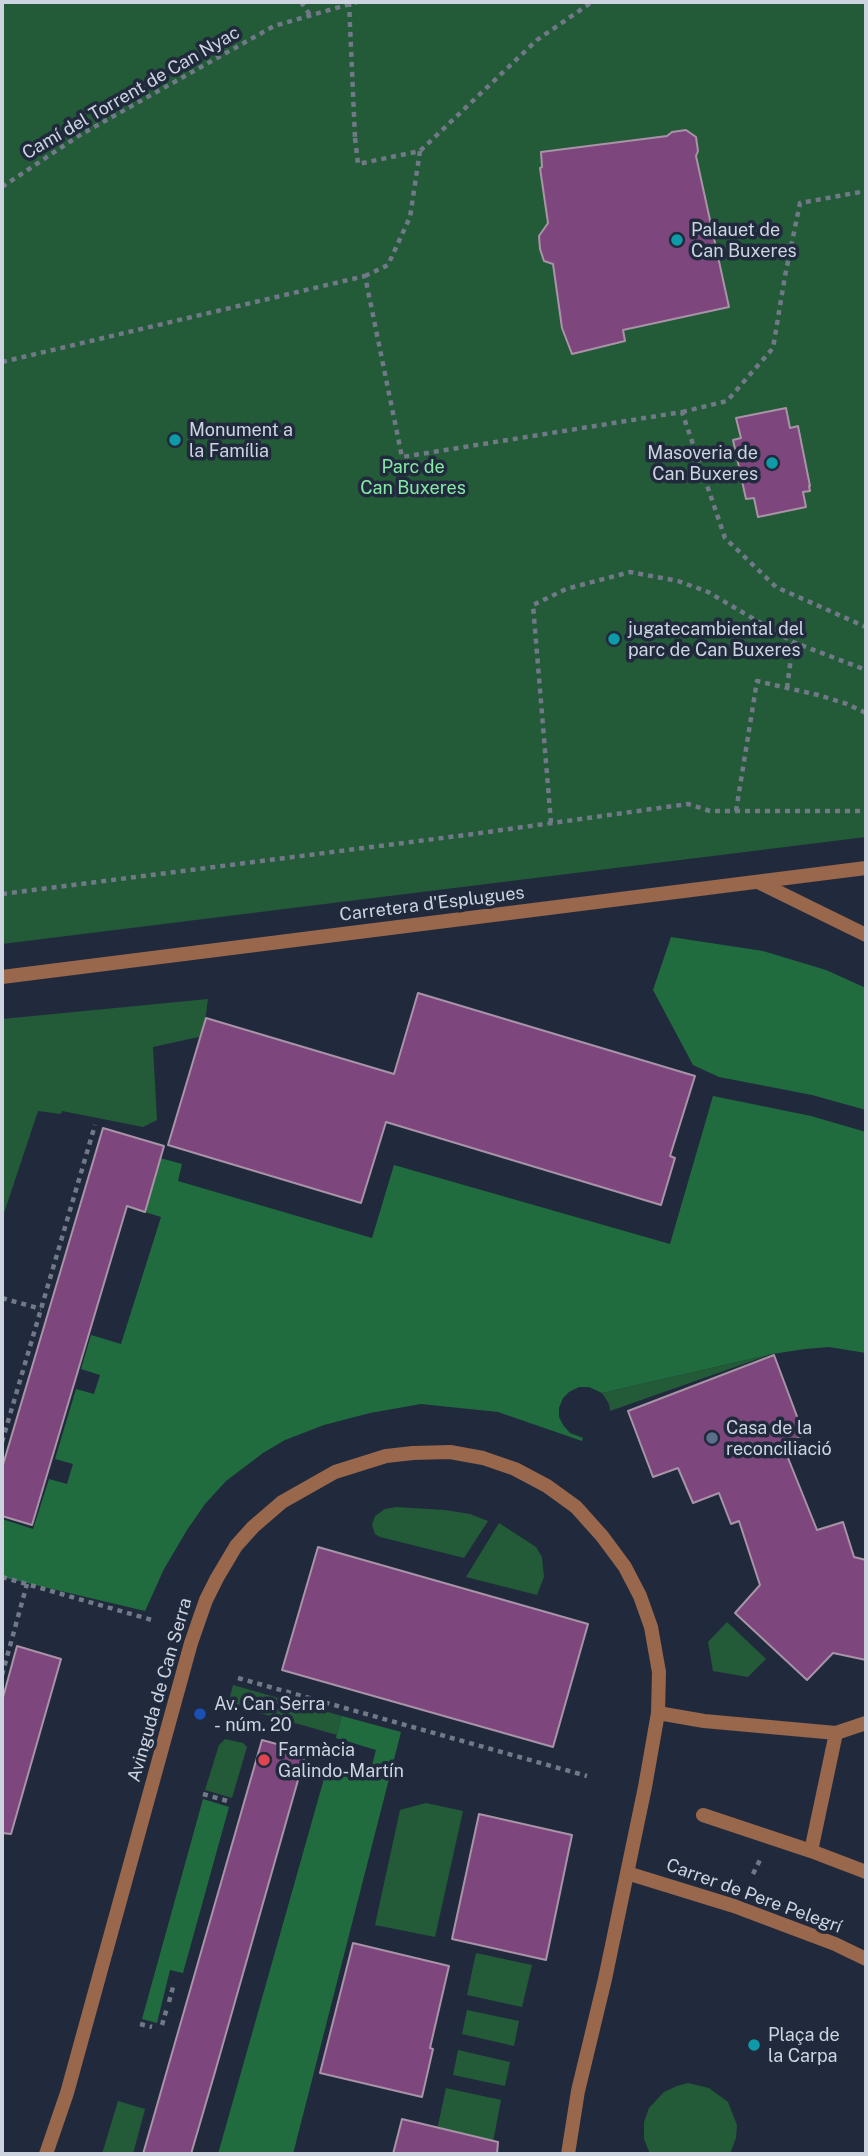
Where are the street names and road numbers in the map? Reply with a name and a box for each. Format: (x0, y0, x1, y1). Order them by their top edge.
street label: Camí del Torrent de Can Nyac (18, 22, 244, 164)
street label: Carretera d'Esplugues (338, 882, 526, 926)
street label: Avinguda de Can Serra (123, 1595, 197, 1785)
street label: Carrer de Pere Pelegrí (663, 1854, 845, 1938)

